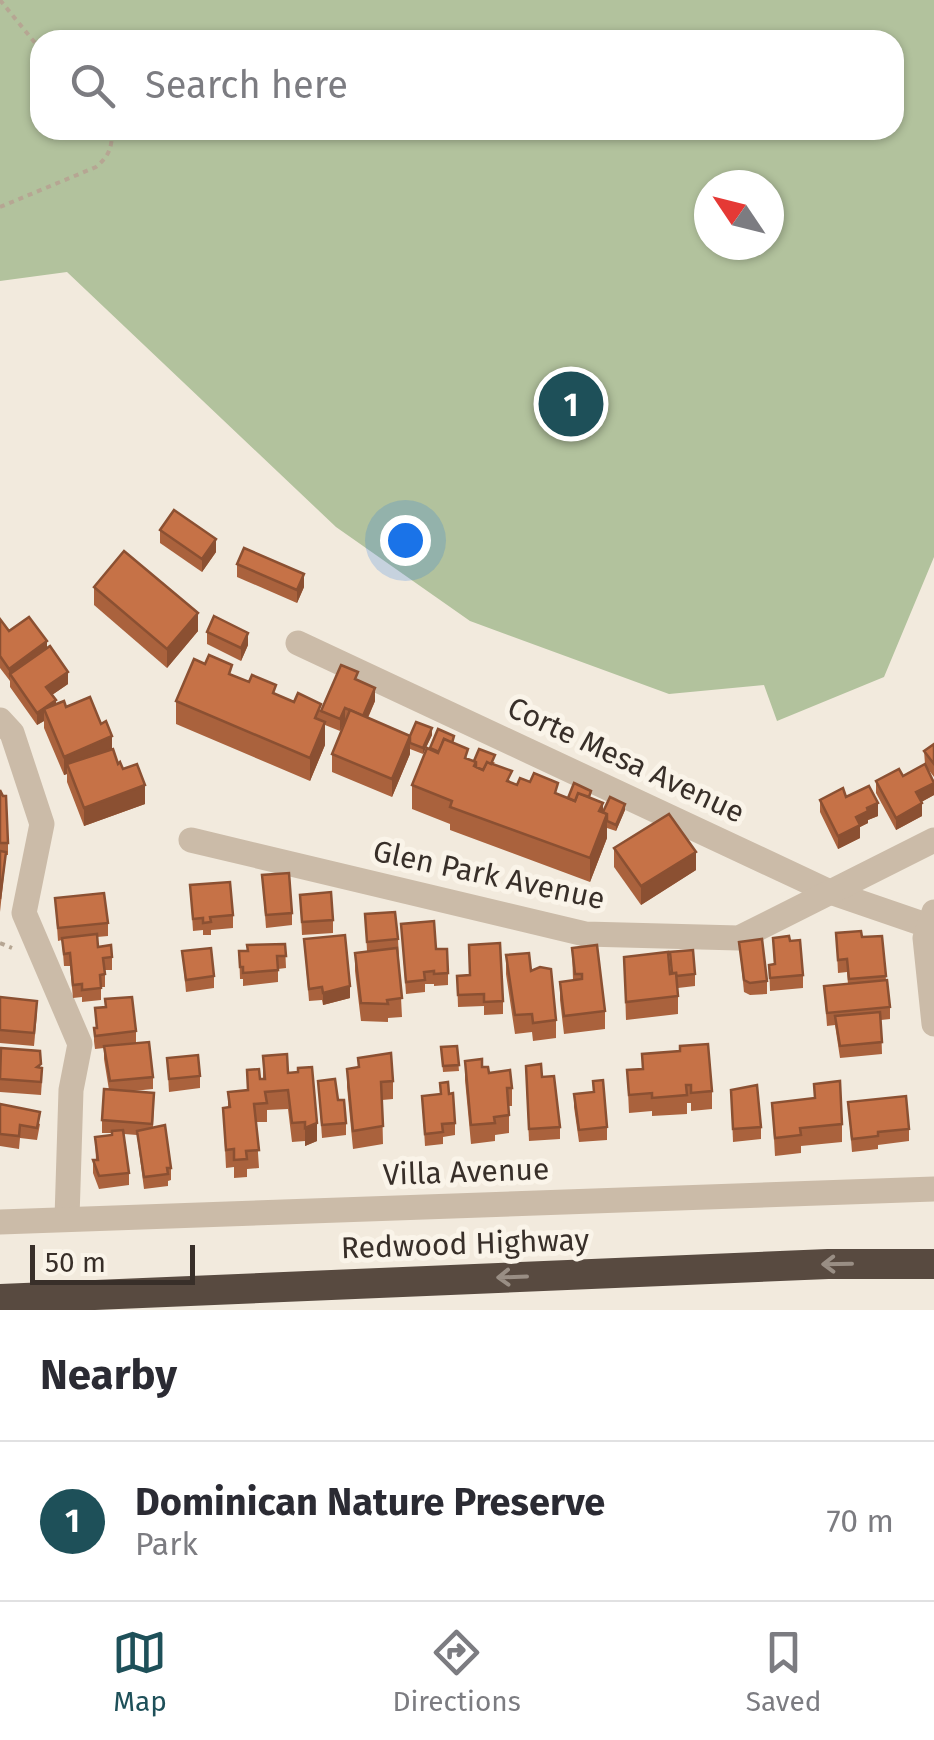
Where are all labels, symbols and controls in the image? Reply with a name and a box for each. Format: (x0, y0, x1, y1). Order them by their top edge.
search box (30, 30, 904, 140)
icon: search (65, 58, 120, 113)
text: Search here (145, 62, 348, 108)
north arrow (694, 170, 784, 260)
pin: 1 (538, 366, 604, 442)
your location (380, 515, 431, 566)
street label: Corte Mesa Avenue (502, 689, 750, 831)
street label: Glen Park Avenue (370, 833, 608, 917)
street label: Villa Avenue (382, 1151, 550, 1193)
street label: Redwood Highway (340, 1222, 590, 1266)
scale bar (30, 1240, 195, 1284)
text: 50 m (45, 1246, 106, 1279)
one-way arrow (821, 1255, 853, 1274)
one-way arrow (496, 1268, 528, 1287)
text: Nearby (40, 1350, 177, 1400)
text: Dominican Nature Preserve (135, 1479, 605, 1525)
text: 1 (65, 1502, 80, 1540)
text: 70 m (826, 1502, 894, 1540)
text: Park (135, 1525, 198, 1563)
tab: Map (112, 1625, 167, 1718)
tab: Directions (392, 1625, 521, 1718)
tab: Saved (746, 1625, 822, 1718)

